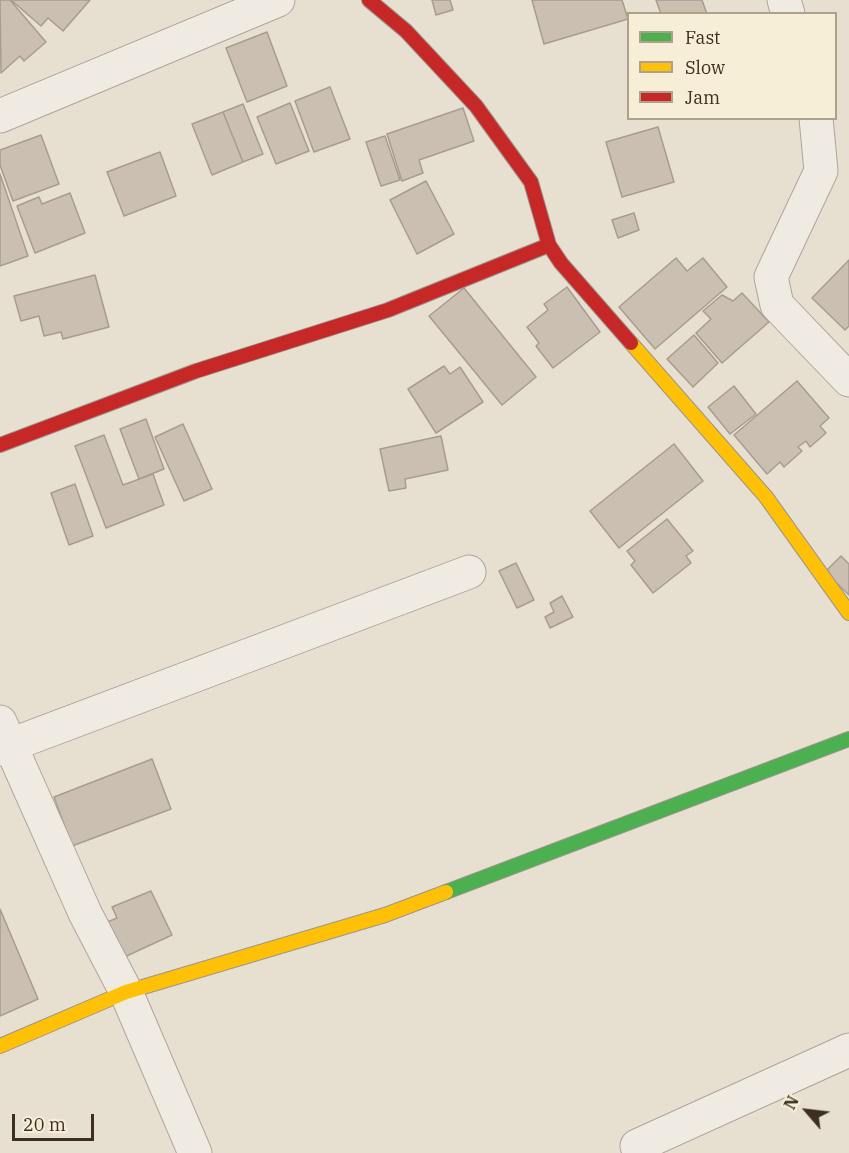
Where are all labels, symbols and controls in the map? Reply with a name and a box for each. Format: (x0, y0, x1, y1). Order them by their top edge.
legend (627, 12, 837, 120)
text: Fast (685, 26, 720, 49)
text: Slow (685, 56, 725, 79)
text: Jam (685, 86, 720, 109)
north arrow (777, 1081, 837, 1141)
text: N (779, 1092, 803, 1113)
scale bar (15, 1102, 98, 1140)
text: 20 m (23, 1113, 66, 1136)

